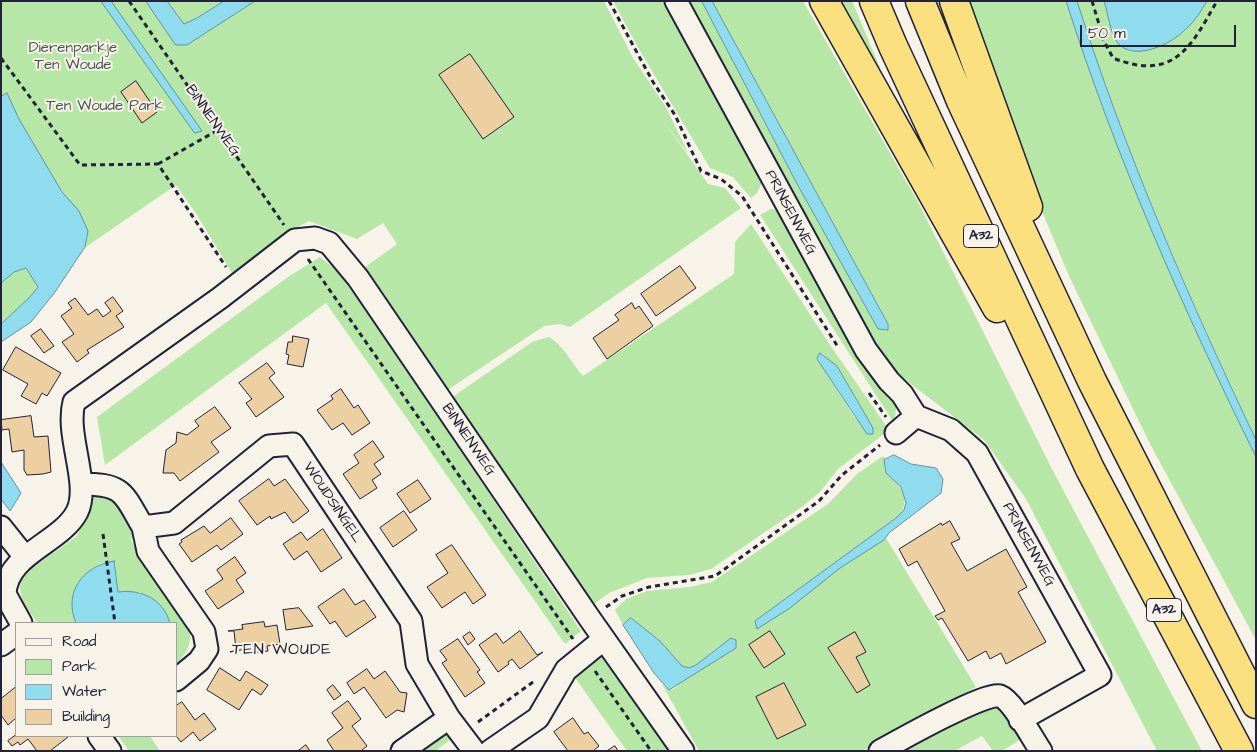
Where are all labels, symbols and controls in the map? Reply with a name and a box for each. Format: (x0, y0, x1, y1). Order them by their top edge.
scale bar (1082, 15, 1238, 47)
text: 50 m (1088, 23, 1126, 44)
park label: Dierenparkje Ten Woude (29, 40, 117, 75)
street label: BINNENWEG (181, 82, 243, 160)
park label: Ten Woude Park (46, 98, 164, 116)
street label: PRINSENWEG (760, 168, 820, 258)
road number: A32 (964, 225, 998, 248)
street label: BINNENWEG (437, 400, 499, 480)
street label: WOUDSINGEL (298, 459, 366, 547)
street label: PRINSENWEG (998, 500, 1058, 590)
road number: A32 (1146, 598, 1182, 622)
legend (15, 622, 178, 737)
text: Road (62, 631, 96, 652)
district label: TEN WOUDE (231, 641, 333, 661)
text: Park (62, 656, 97, 677)
text: Water (62, 681, 106, 702)
text: Building (62, 706, 110, 727)

